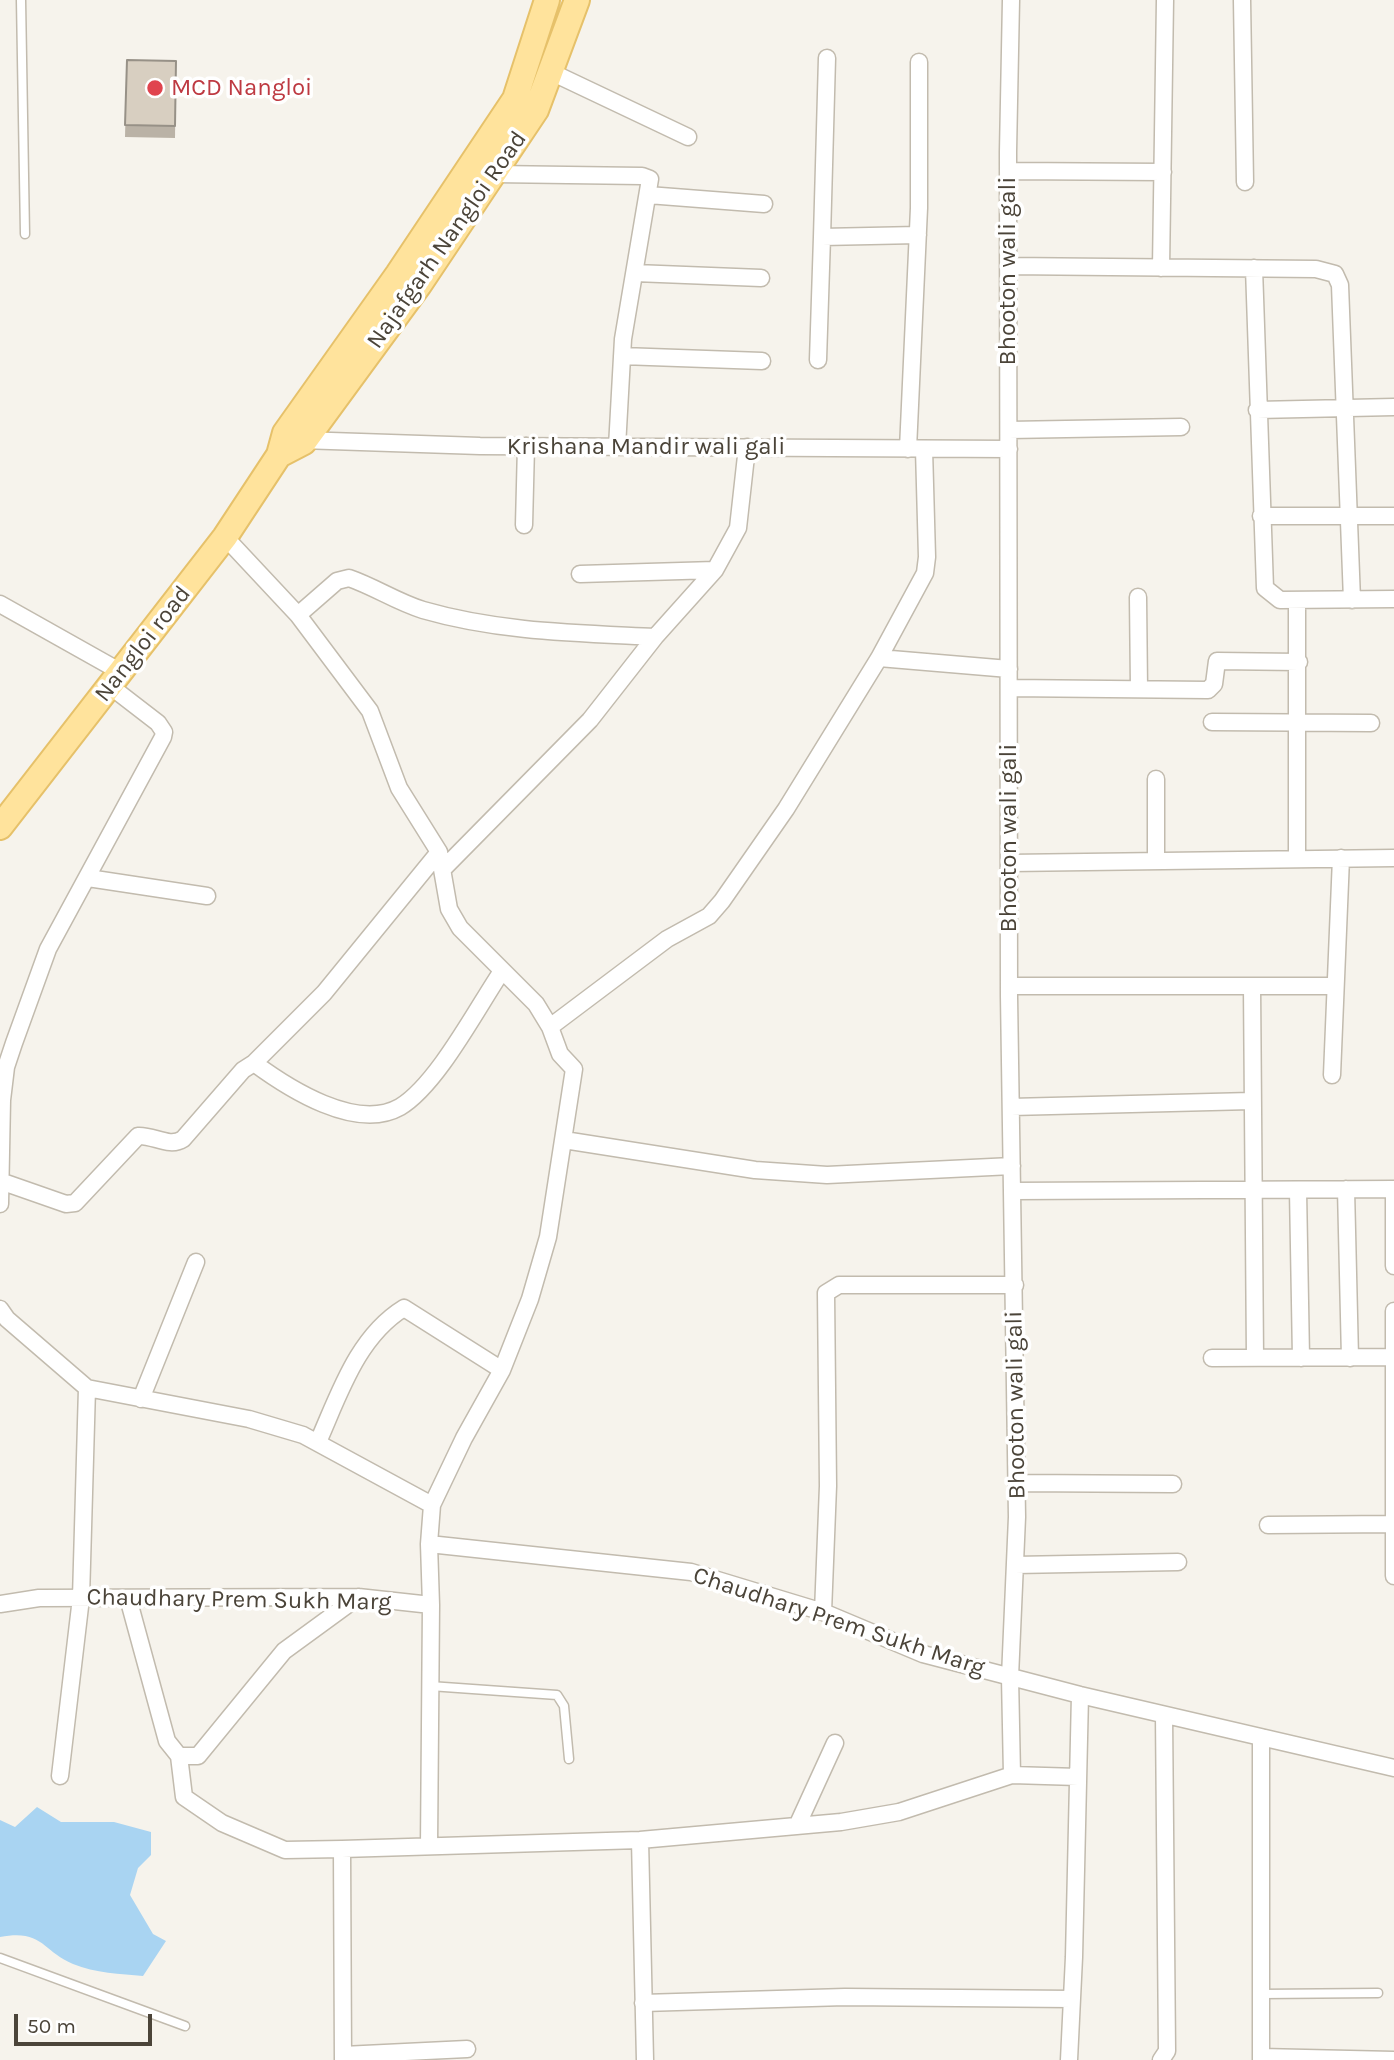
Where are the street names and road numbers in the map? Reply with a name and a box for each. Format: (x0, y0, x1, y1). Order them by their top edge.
street label: Najafgarh Nangloi Road (361, 126, 533, 354)
street label: Bhooton wali gali (994, 177, 1022, 365)
street label: Krishana Mandir wali gali (507, 433, 785, 461)
street label: Nangloi road (89, 580, 197, 708)
street label: Bhooton wali gali (995, 744, 1023, 932)
street label: Bhooton wali gali (1000, 1310, 1032, 1500)
street label: Chaudhary Prem Sukh Marg (690, 1561, 988, 1683)
street label: Chaudhary Prem Sukh Marg (86, 1583, 392, 1617)

